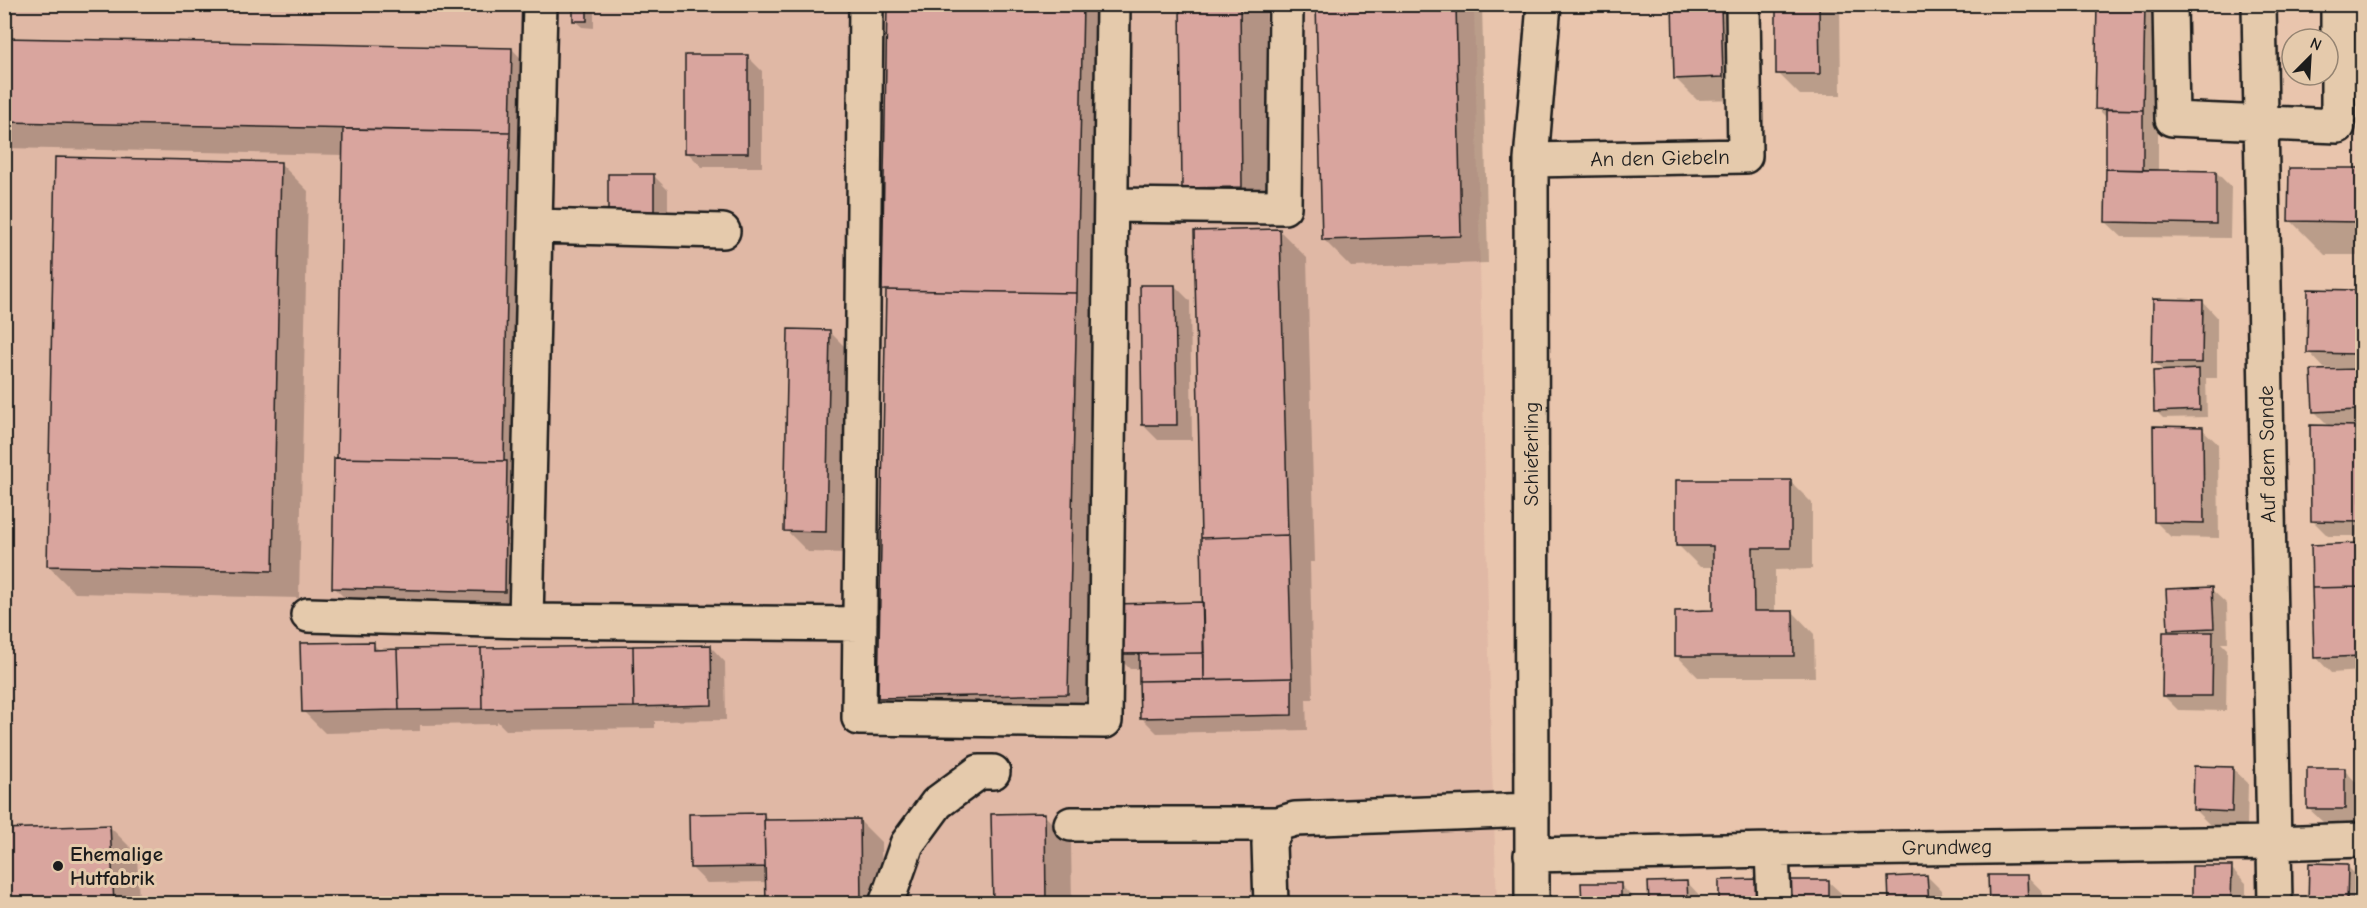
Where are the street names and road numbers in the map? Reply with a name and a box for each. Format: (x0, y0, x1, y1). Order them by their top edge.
street label: An den Giebeln (1590, 145, 1730, 171)
street label: Auf dem Sande (2254, 385, 2280, 523)
street label: Schieferling (1519, 402, 1543, 506)
street label: Grundweg (1901, 834, 1993, 860)

